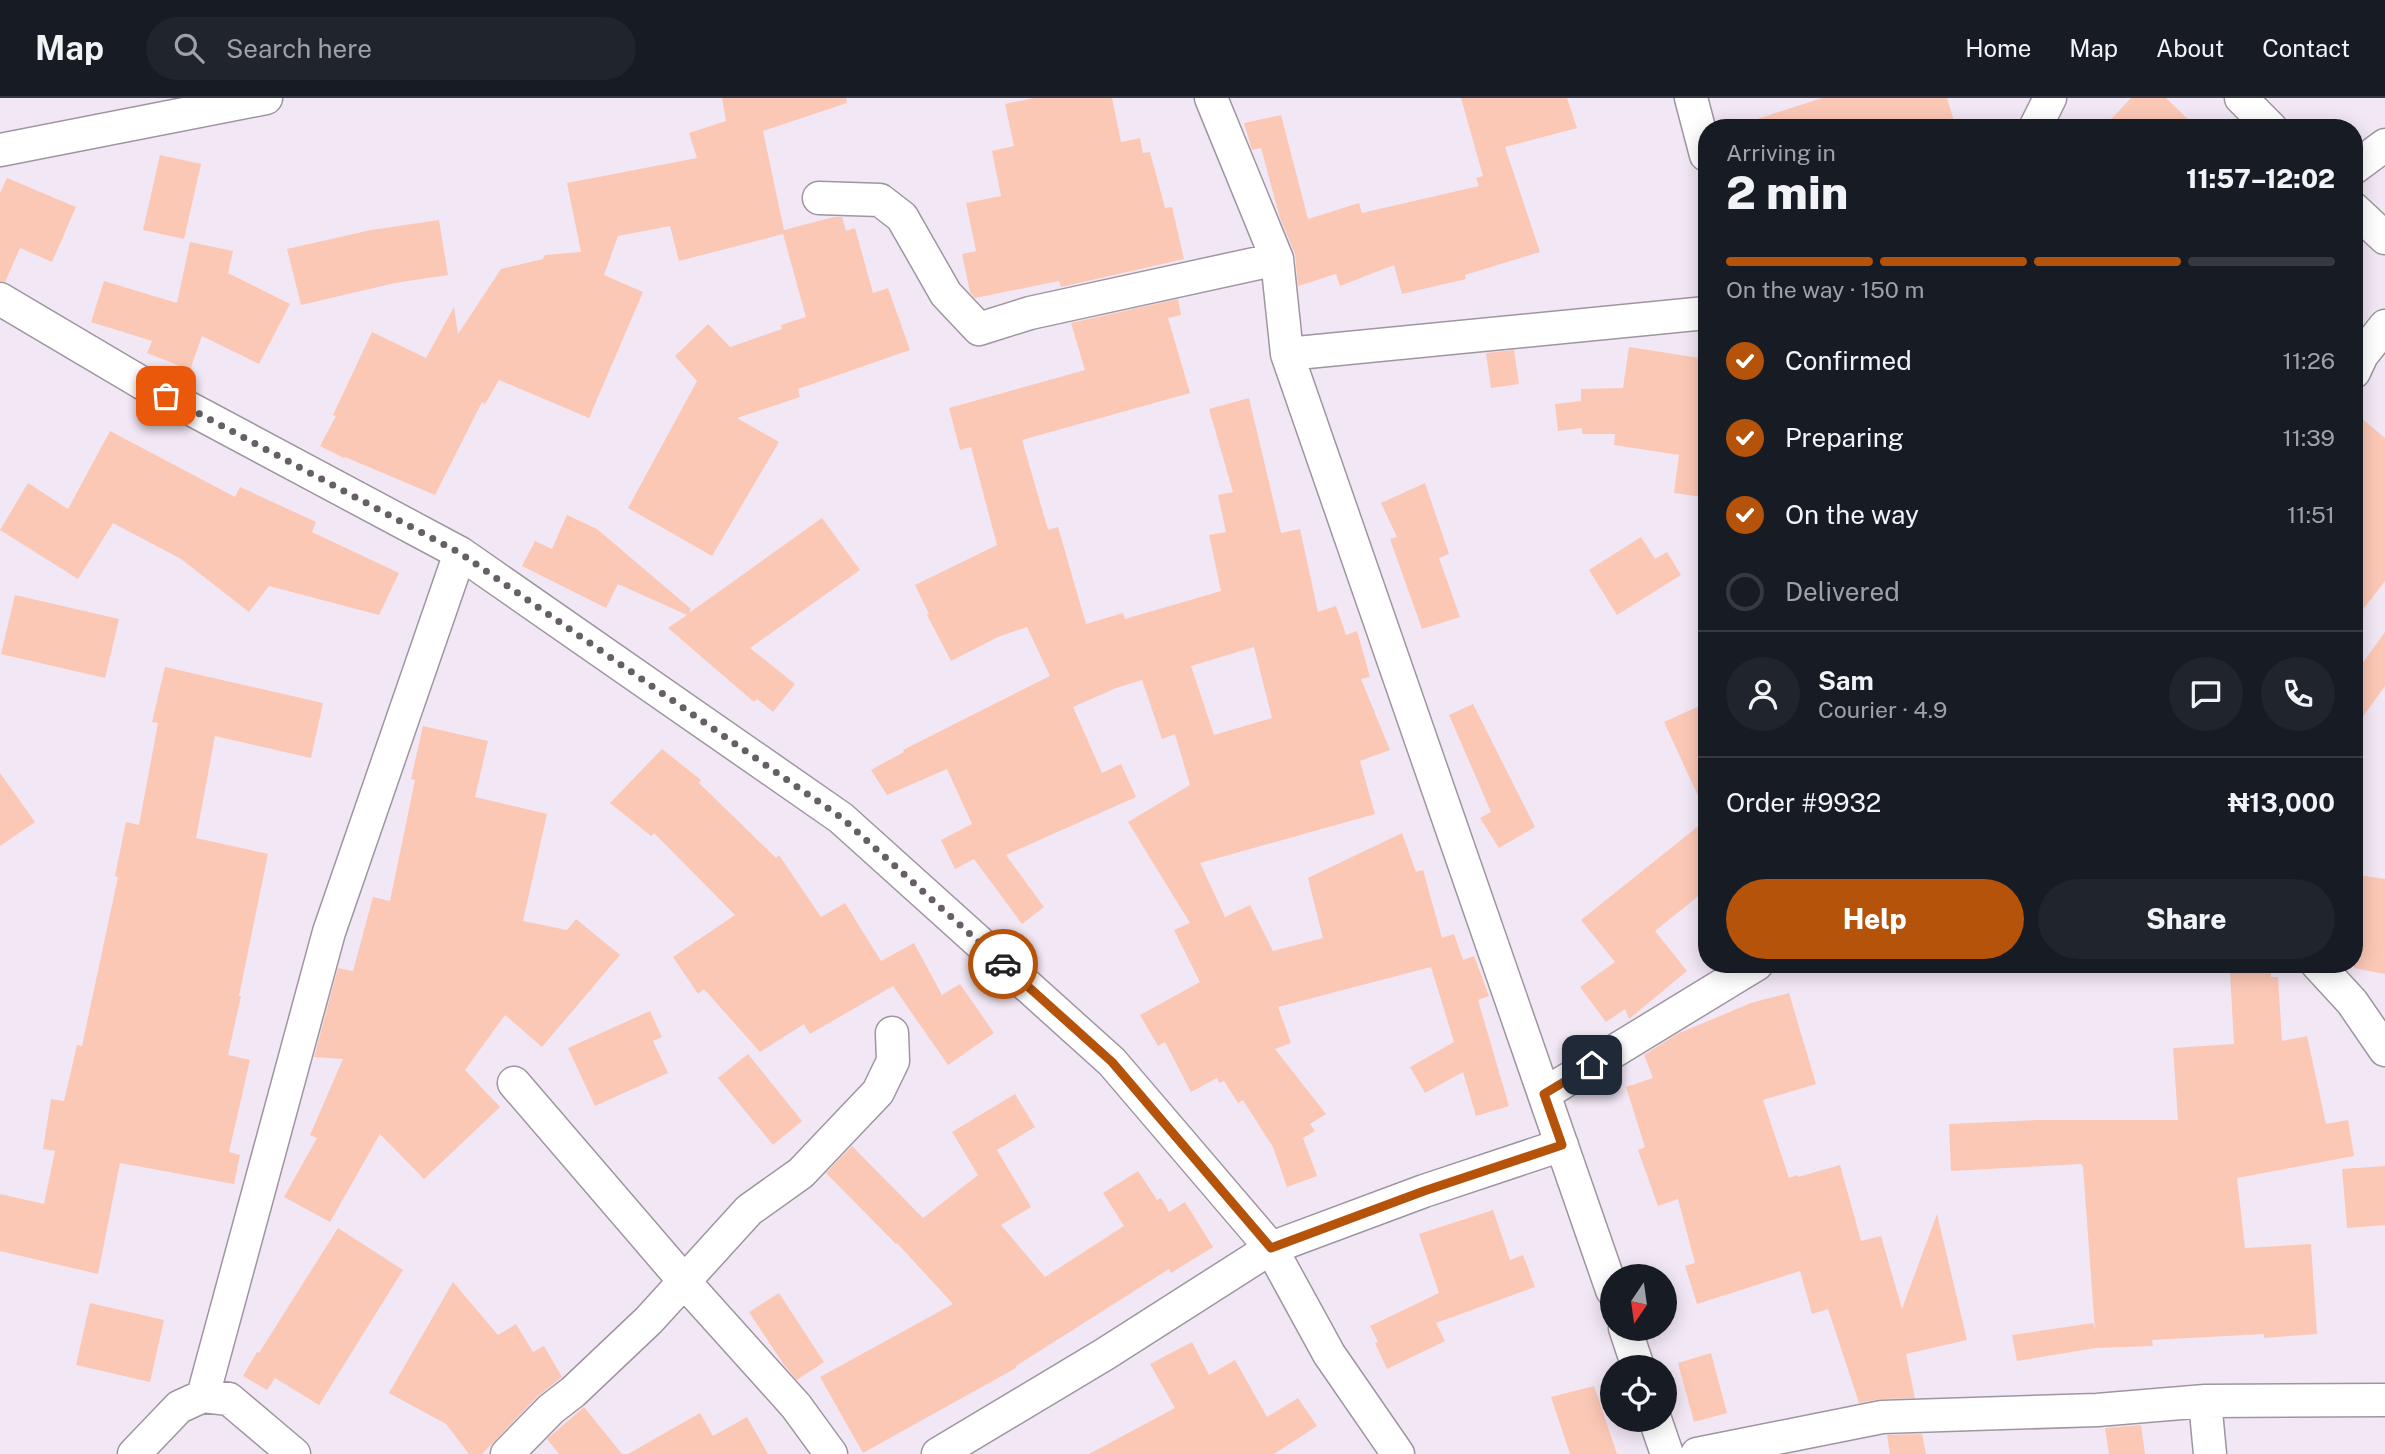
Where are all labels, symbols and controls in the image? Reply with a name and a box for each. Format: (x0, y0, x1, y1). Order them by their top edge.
search box (146, 17, 636, 80)
text: Map (35, 29, 104, 67)
icon: search (170, 29, 208, 67)
text: Search here (226, 33, 372, 64)
text: Home (1965, 34, 2031, 62)
text: Map (2069, 34, 2118, 62)
text: About (2156, 34, 2224, 62)
text: Contact (2262, 34, 2350, 62)
text: Arriving in (1726, 139, 1836, 166)
text: 11:57–12:02 (2186, 163, 2335, 194)
text: 2 min (1726, 165, 1848, 219)
text: On the way · 150 m (1726, 276, 1924, 303)
icon: check (1726, 342, 1764, 380)
text: Confirmed (1785, 345, 1912, 376)
text: 11:26 (2283, 347, 2335, 374)
pin (136, 366, 196, 426)
icon: bag (147, 377, 185, 415)
icon: check (1726, 419, 1764, 457)
text: Preparing (1785, 422, 1904, 453)
text: 11:39 (2282, 424, 2335, 451)
icon: check (1726, 496, 1764, 534)
text: On the way (1785, 499, 1919, 530)
text: 11:51 (2287, 501, 2335, 528)
text: Delivered (1785, 576, 1900, 607)
button: person (1726, 657, 1800, 731)
button: chat (2169, 657, 2243, 731)
button: phone (2261, 657, 2335, 731)
text: Sam (1818, 665, 1874, 696)
text: Courier · 4.9 (1818, 696, 1947, 723)
text: Order #9932 (1726, 787, 1881, 818)
text: ₦13,000 (2228, 787, 2335, 818)
button: Help (1726, 879, 2024, 959)
button: Share (2038, 879, 2335, 959)
courier (968, 929, 1038, 999)
icon: car (984, 945, 1022, 983)
pin (1562, 1035, 1622, 1095)
icon: home (1573, 1046, 1611, 1084)
north arrow (1600, 1264, 1676, 1340)
map controls (1600, 1264, 1677, 1432)
button: locate (1600, 1355, 1677, 1432)

